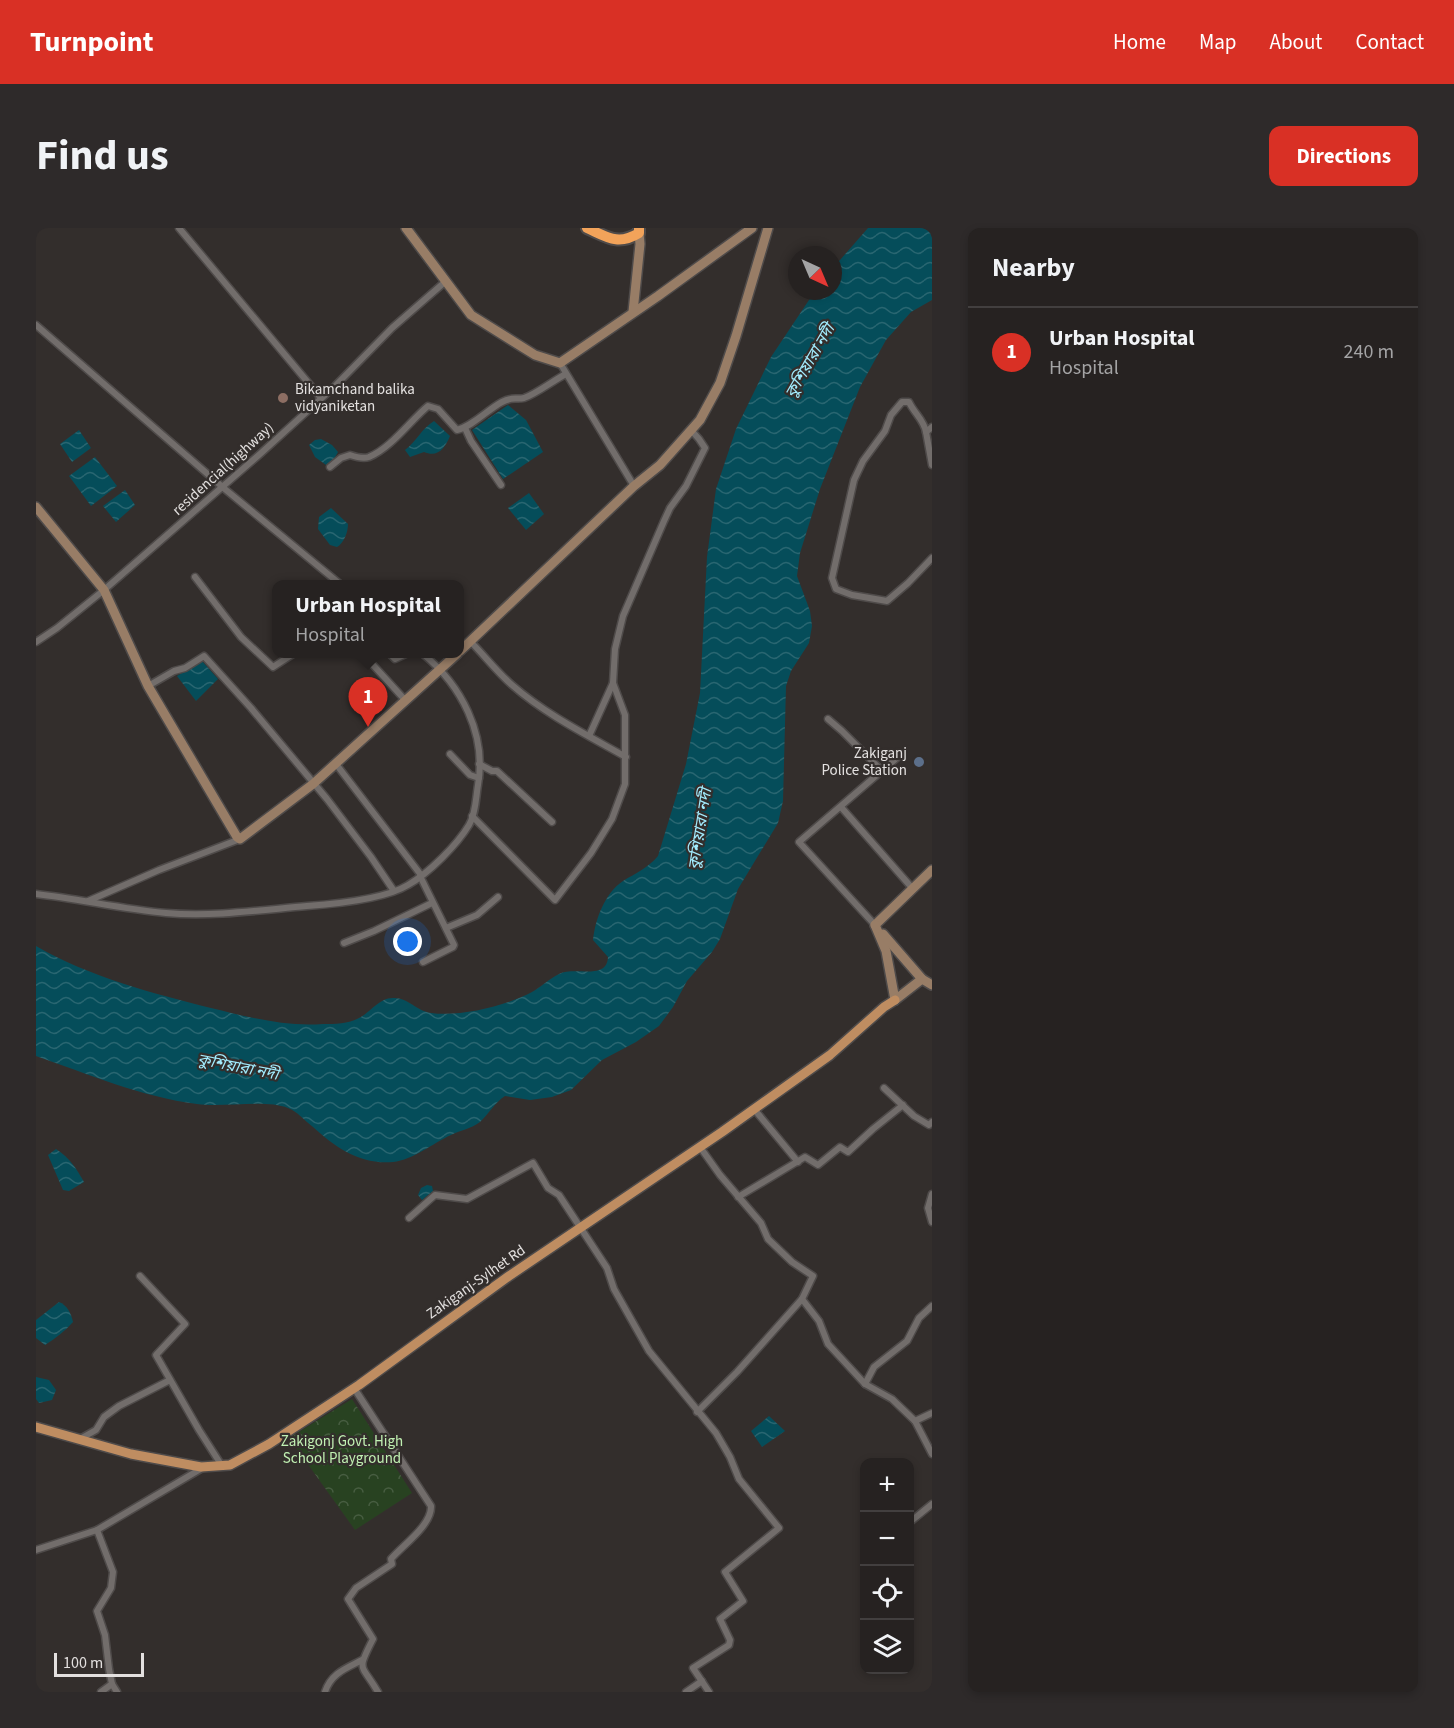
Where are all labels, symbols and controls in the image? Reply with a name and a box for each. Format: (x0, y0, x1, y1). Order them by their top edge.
text: Turnpoint (30, 22, 154, 62)
text: Home (1113, 27, 1166, 57)
text: Map (1199, 27, 1237, 57)
text: About (1270, 27, 1322, 57)
text: Contact (1355, 27, 1424, 57)
text: Find us (36, 126, 169, 186)
button: Directions (1269, 126, 1418, 186)
north arrow (788, 246, 842, 300)
text: Nearby (992, 249, 1075, 286)
water label: কুশিয়ারা নদী (780, 318, 841, 402)
text: Urban Hospital (1049, 322, 1195, 354)
text: 1 (1006, 338, 1017, 366)
text: 240 m (1344, 338, 1394, 366)
text: Hospital (1049, 354, 1119, 382)
place label: Bikamchand balika vidyaniketan (295, 379, 415, 417)
marker: Bikamchand balika vidyaniketan (276, 391, 290, 405)
street label: residencial(highway) (168, 418, 278, 520)
popup (272, 580, 464, 658)
text: Urban Hospital (295, 589, 441, 621)
text: Hospital (295, 621, 365, 649)
pin: 1 (348, 678, 388, 727)
place label: Zakiganj Police Station (821, 743, 907, 781)
marker: Zakiganj Police Station (912, 755, 926, 769)
water label: কুশিয়ারা নদী (683, 784, 718, 871)
your location (393, 927, 422, 956)
water label: কুশিয়ারা নদী (196, 1048, 283, 1086)
street label: Zakiganj-Sylhet Rd (422, 1240, 530, 1324)
park label: Zakigonj Govt. High School Playground (281, 1431, 403, 1469)
map controls (860, 1458, 914, 1674)
button: + (860, 1458, 914, 1512)
button: − (860, 1512, 914, 1566)
button: locate (860, 1566, 914, 1620)
button: layers (860, 1620, 914, 1674)
scale bar (54, 1650, 144, 1678)
text: 100 m (63, 1652, 103, 1674)

